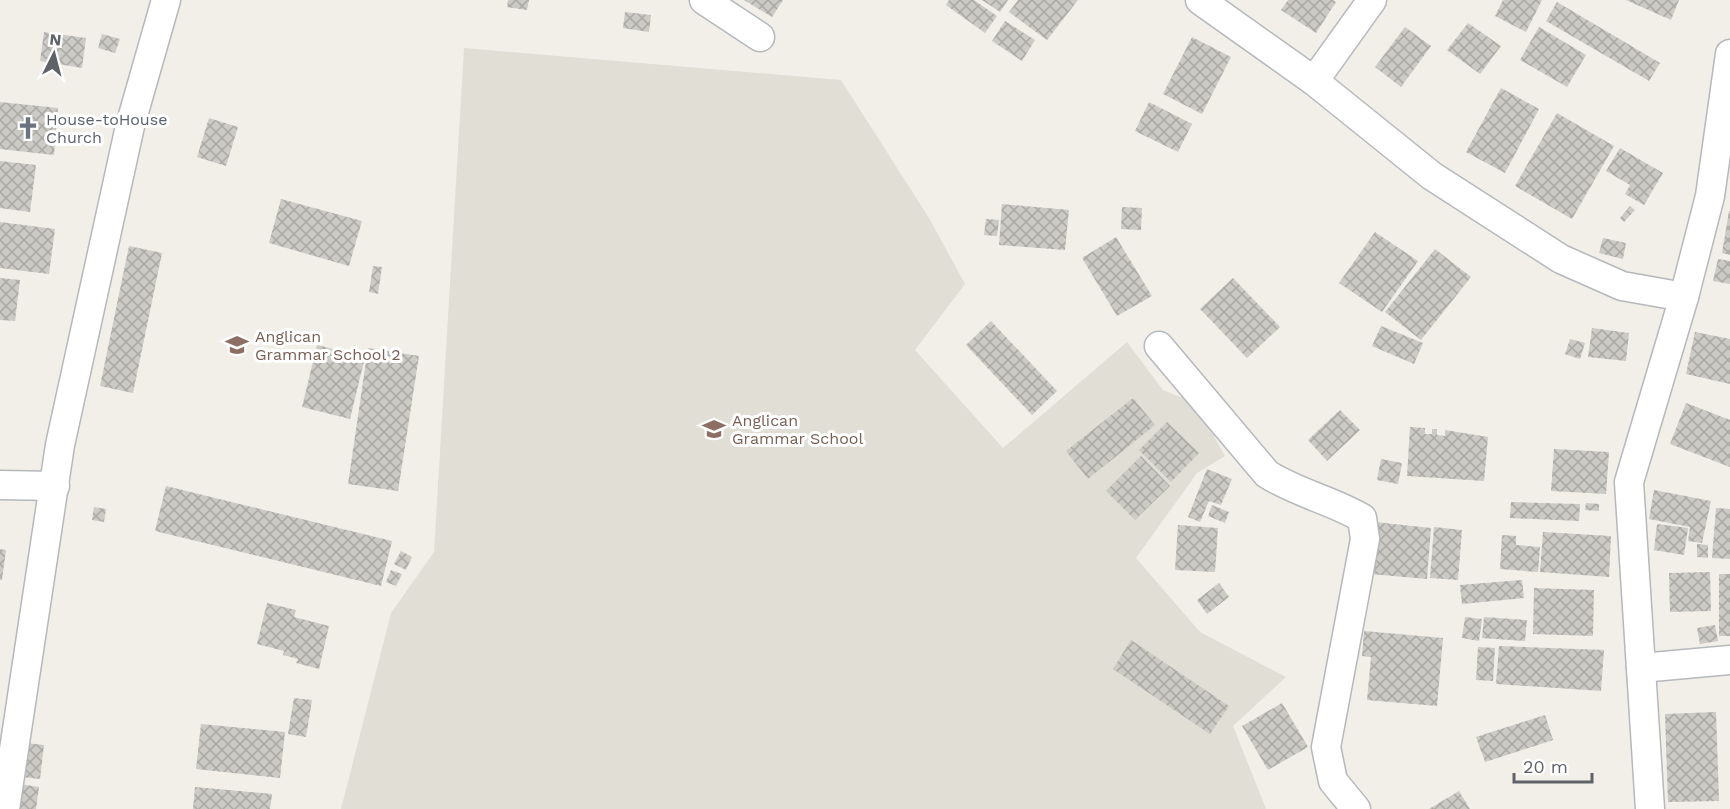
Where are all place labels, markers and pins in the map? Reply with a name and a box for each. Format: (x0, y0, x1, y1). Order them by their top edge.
place label: House-toHouse Church (46, 110, 167, 147)
church icon: House-toHouse Church (15, 115, 41, 141)
place label: Anglican Grammar School 2 (255, 327, 401, 364)
school or university icon: Anglican Grammar School 2 (224, 332, 250, 358)
place label: Anglican Grammar School (732, 411, 863, 448)
school or university icon: Anglican Grammar School (701, 416, 727, 442)

